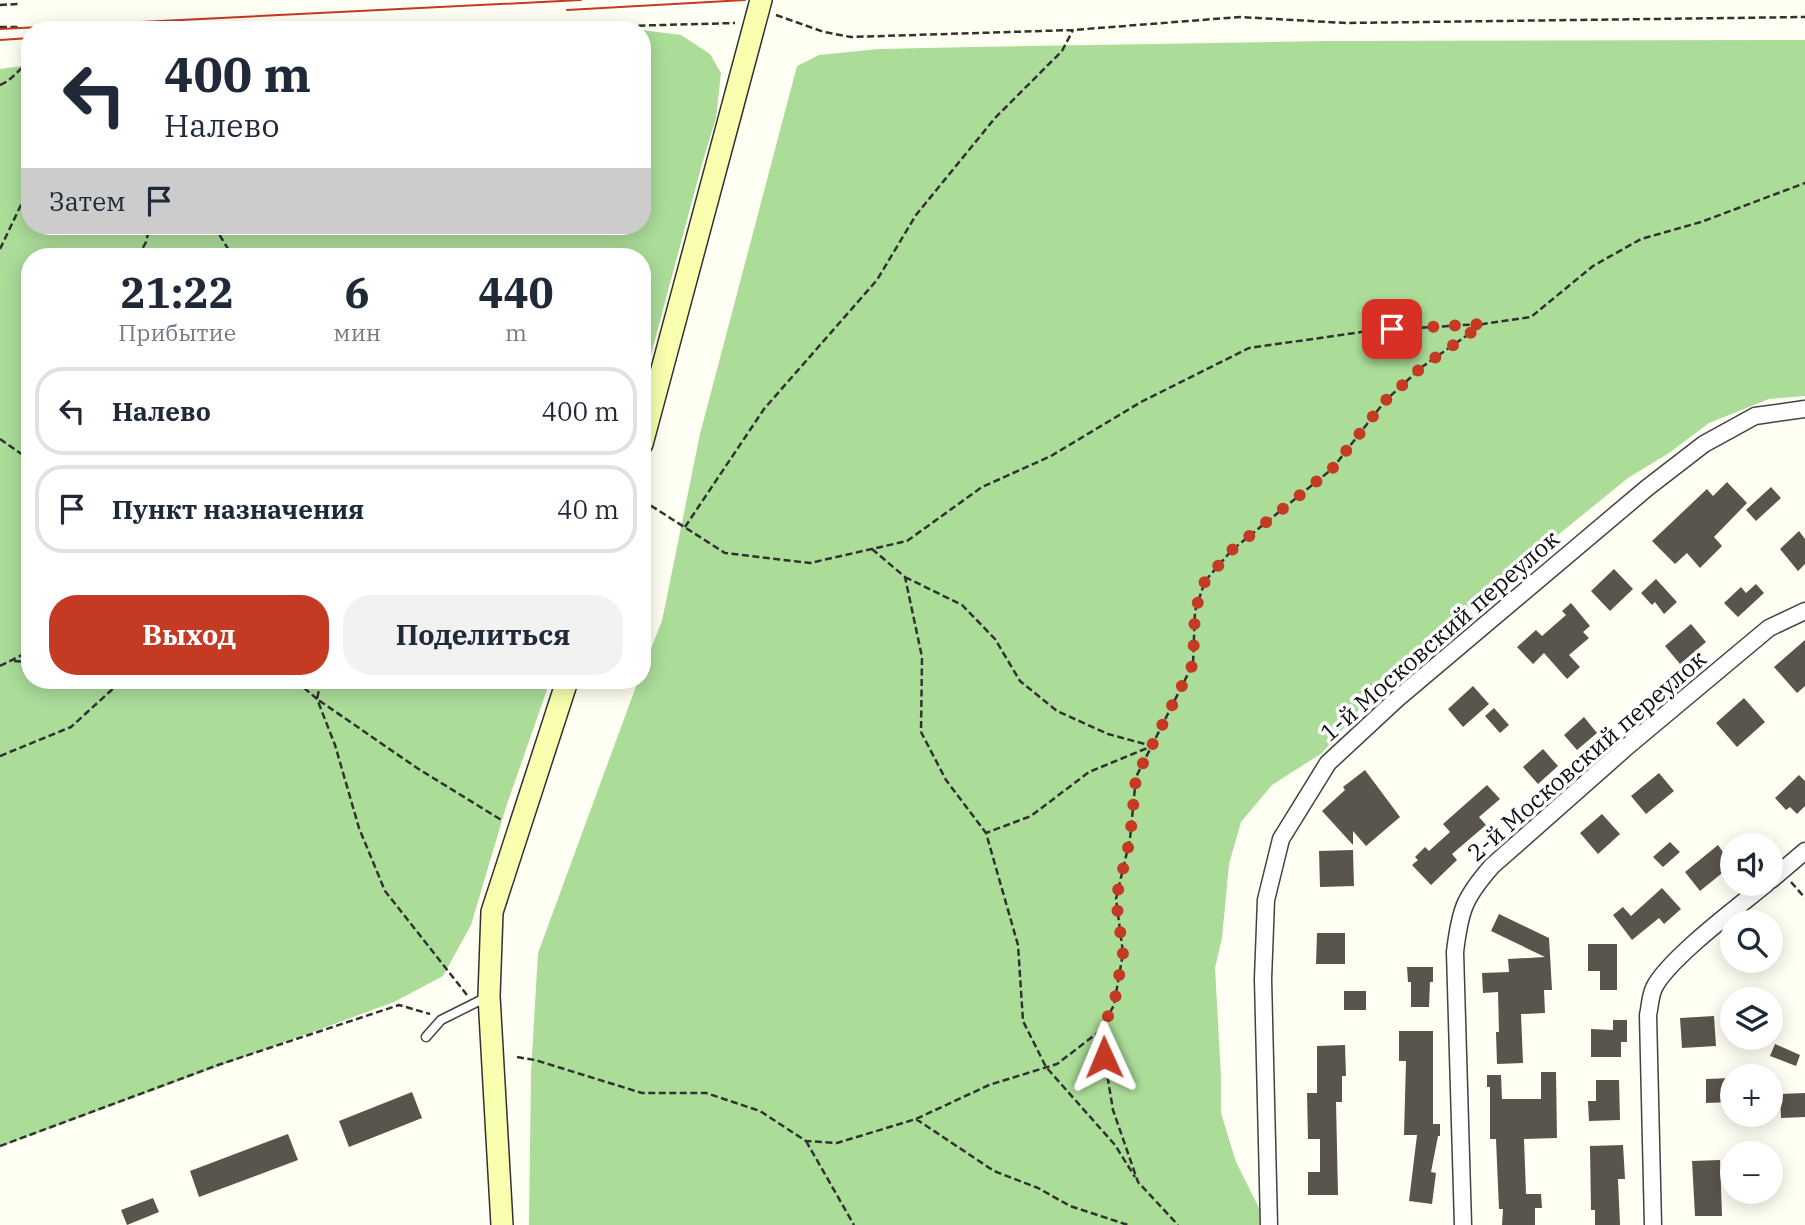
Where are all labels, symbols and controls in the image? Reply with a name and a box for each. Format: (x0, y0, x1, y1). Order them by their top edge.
text: 400 m (164, 42, 311, 105)
icon: left (49, 49, 140, 140)
text: Налево (164, 104, 280, 146)
icon: arrive (140, 182, 178, 220)
text: Затем (49, 184, 126, 218)
text: 21:22 (120, 265, 234, 320)
text: 6 (345, 265, 370, 320)
text: 440 (478, 265, 554, 320)
pin (1362, 299, 1422, 359)
icon: arrive (1373, 310, 1411, 348)
text: Прибытие (118, 317, 236, 347)
text: мин (333, 317, 381, 347)
text: m (505, 317, 527, 347)
icon: left (53, 392, 91, 430)
text: Налево (112, 394, 211, 428)
text: 400 m (541, 394, 619, 428)
icon: arrive (53, 490, 91, 528)
text: Пункт назначения (112, 492, 364, 526)
text: 40 m (557, 492, 619, 526)
street label: 1-й Московский переулок (1313, 522, 1566, 748)
button: Выход (49, 595, 329, 675)
button: Поделиться (343, 595, 623, 675)
street label: 2-й Московский переулок (1460, 642, 1713, 868)
map controls (1720, 833, 1783, 1204)
button: sound (1720, 833, 1783, 896)
button: search (1720, 910, 1783, 973)
button: layers (1720, 987, 1783, 1050)
position arrow (1067, 1020, 1141, 1094)
button: + (1720, 1064, 1783, 1127)
button: − (1720, 1141, 1783, 1204)

